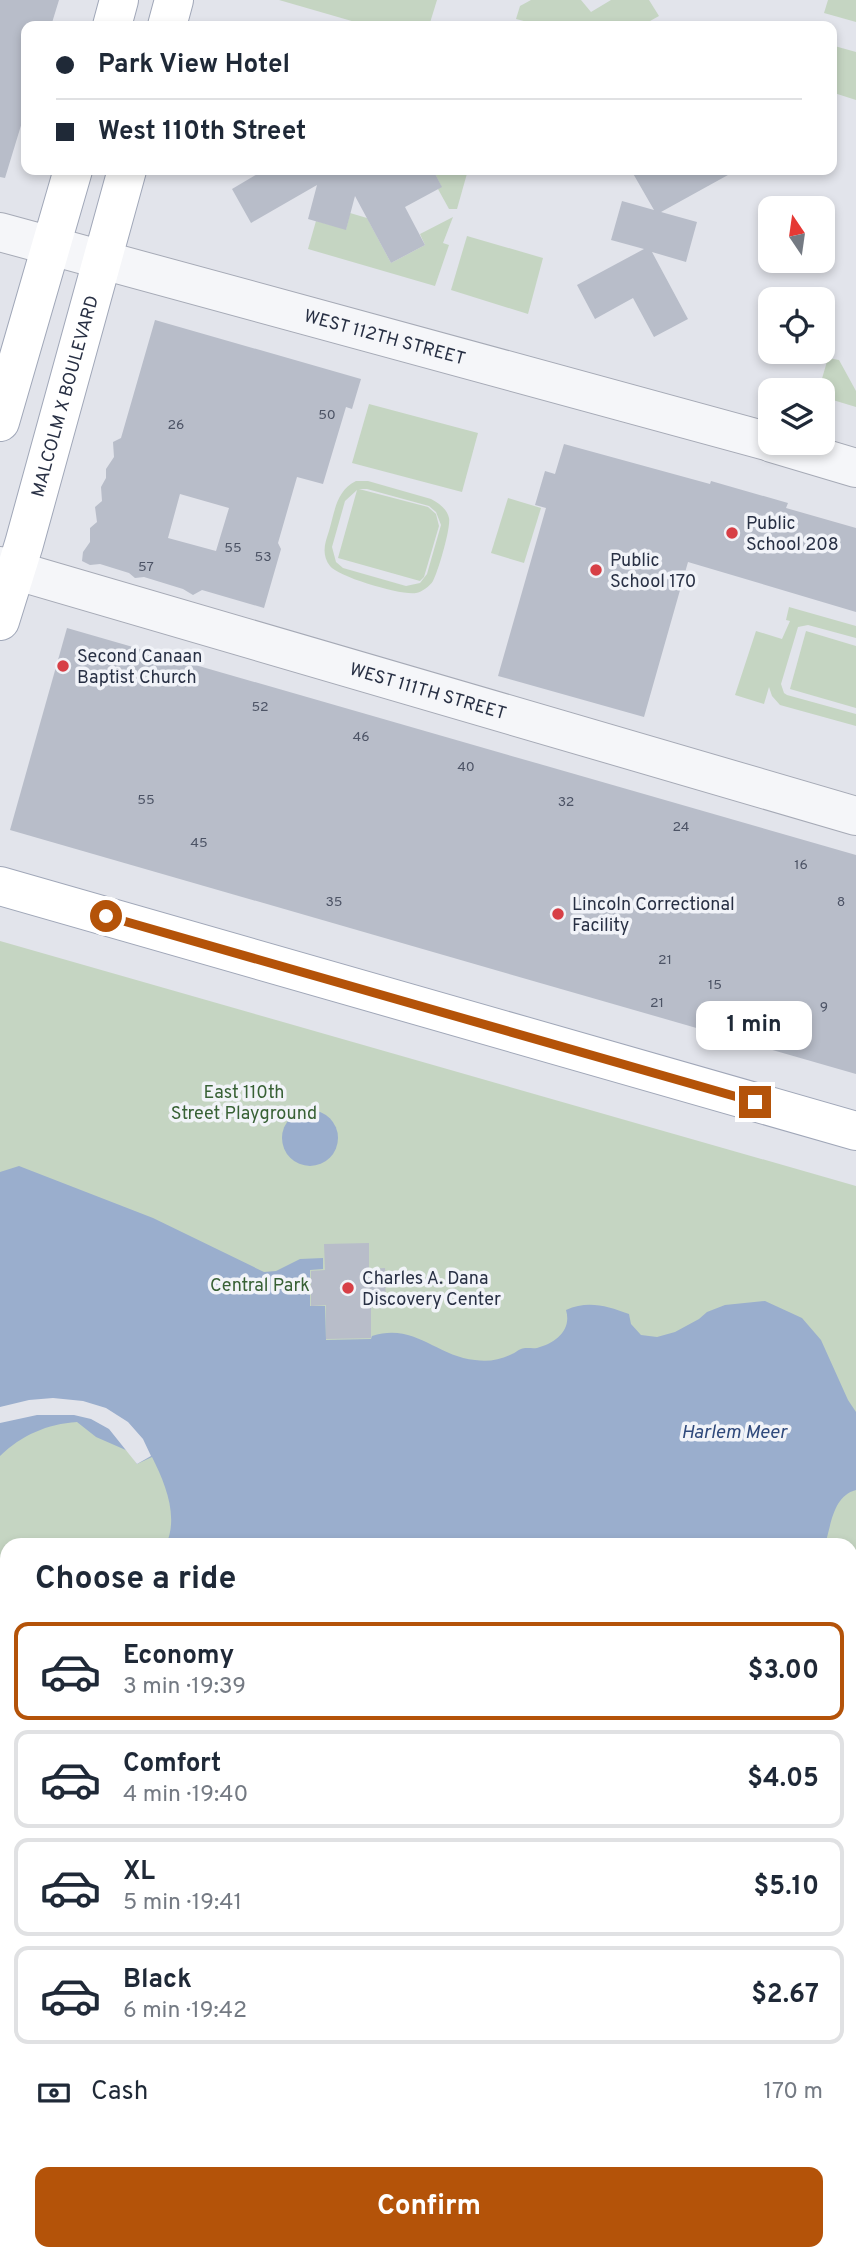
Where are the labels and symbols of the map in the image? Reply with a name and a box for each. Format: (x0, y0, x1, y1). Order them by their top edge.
north arrow (758, 196, 835, 273)
street label: MALCOLM X BOULEVARD (27, 293, 105, 500)
street label: WEST 112TH STREET (301, 305, 468, 371)
house number: 50 (318, 407, 336, 424)
house number: 26 (168, 417, 184, 434)
place label: Public School 208 (746, 513, 839, 557)
marker: Public School 208 (724, 525, 740, 541)
house number: 55 (224, 540, 242, 557)
house number: 53 (254, 549, 272, 566)
place label: Public School 170 (610, 550, 696, 594)
house number: 57 (138, 559, 154, 576)
marker: Public School 170 (588, 562, 604, 578)
place label: Second Canaan Baptist Church (77, 646, 202, 690)
marker: Second Canaan Baptist Church (55, 658, 71, 674)
street label: WEST 111TH STREET (347, 659, 509, 726)
house number: 52 (251, 699, 269, 716)
house number: 46 (352, 729, 370, 746)
house number: 40 (457, 759, 475, 776)
house number: 55 (137, 792, 155, 809)
house number: 32 (558, 794, 574, 811)
house number: 24 (672, 819, 690, 836)
house number: 45 (190, 835, 208, 852)
house number: 16 (794, 857, 808, 874)
house number: 35 (325, 894, 343, 911)
place label: Lincoln Correctional Facility (572, 894, 735, 938)
house number: 8 (837, 894, 845, 911)
route start (90, 900, 122, 932)
marker: Lincoln Correctional Facility (550, 906, 566, 922)
house number: 21 (658, 952, 672, 969)
house number: 15 (708, 977, 722, 994)
house number: 21 (650, 995, 664, 1012)
house number: 9 (820, 999, 828, 1016)
callout: 1 min (697, 1000, 813, 1050)
park label: East 110th Street Playground (171, 1082, 317, 1126)
route end (739, 1086, 771, 1118)
place label: Charles A. Dana Discovery Center (362, 1268, 501, 1312)
park label: Central Park (210, 1275, 310, 1298)
marker: Charles A. Dana Discovery Center (340, 1280, 356, 1296)
water label: Harlem Meer (681, 1421, 789, 1445)

